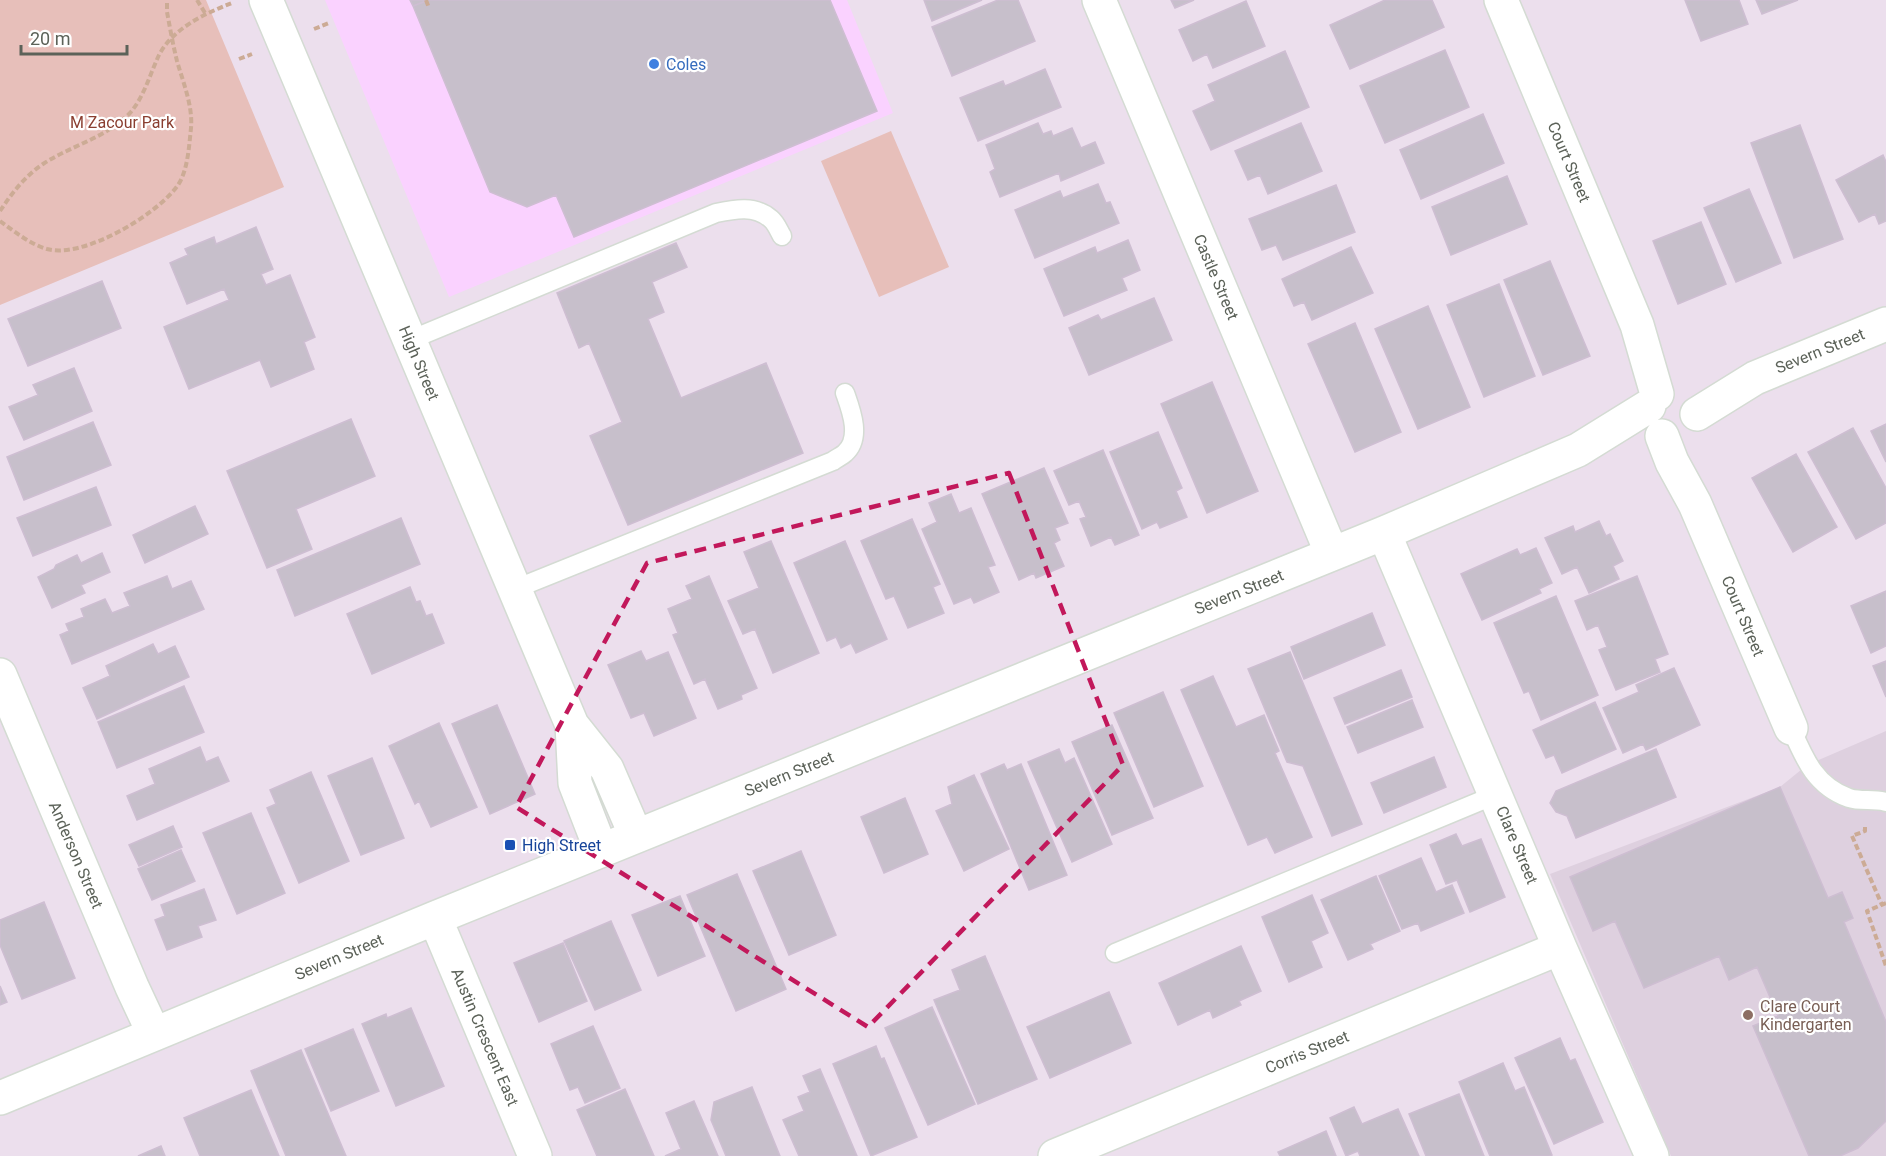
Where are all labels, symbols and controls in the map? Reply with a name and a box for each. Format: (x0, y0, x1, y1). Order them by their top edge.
scale bar (21, 18, 128, 56)
text: 20 m (30, 28, 70, 49)
place label: Coles (666, 55, 706, 74)
marker: Coles (647, 57, 661, 71)
park label: M Zacour Park (70, 113, 175, 132)
street label: Court Street (1544, 119, 1594, 205)
street label: Castle Street (1189, 231, 1243, 323)
street label: High Street (395, 323, 443, 403)
street label: Severn Street (1773, 325, 1867, 377)
street label: Severn Street (1192, 566, 1286, 618)
street label: Court Street (1718, 573, 1768, 659)
street label: Severn Street (742, 748, 836, 800)
street label: Anderson Street (45, 799, 107, 911)
street label: Clare Street (1492, 803, 1542, 887)
place label: High Street (522, 836, 601, 855)
marker: High Street (503, 838, 517, 852)
street label: Severn Street (292, 930, 386, 984)
street label: Austin Crescent East (447, 965, 523, 1109)
place label: Clare Court Kindergarten (1760, 997, 1852, 1034)
marker: Clare Court Kindergarten (1741, 1008, 1755, 1022)
street label: Corris Street (1262, 1027, 1352, 1077)

